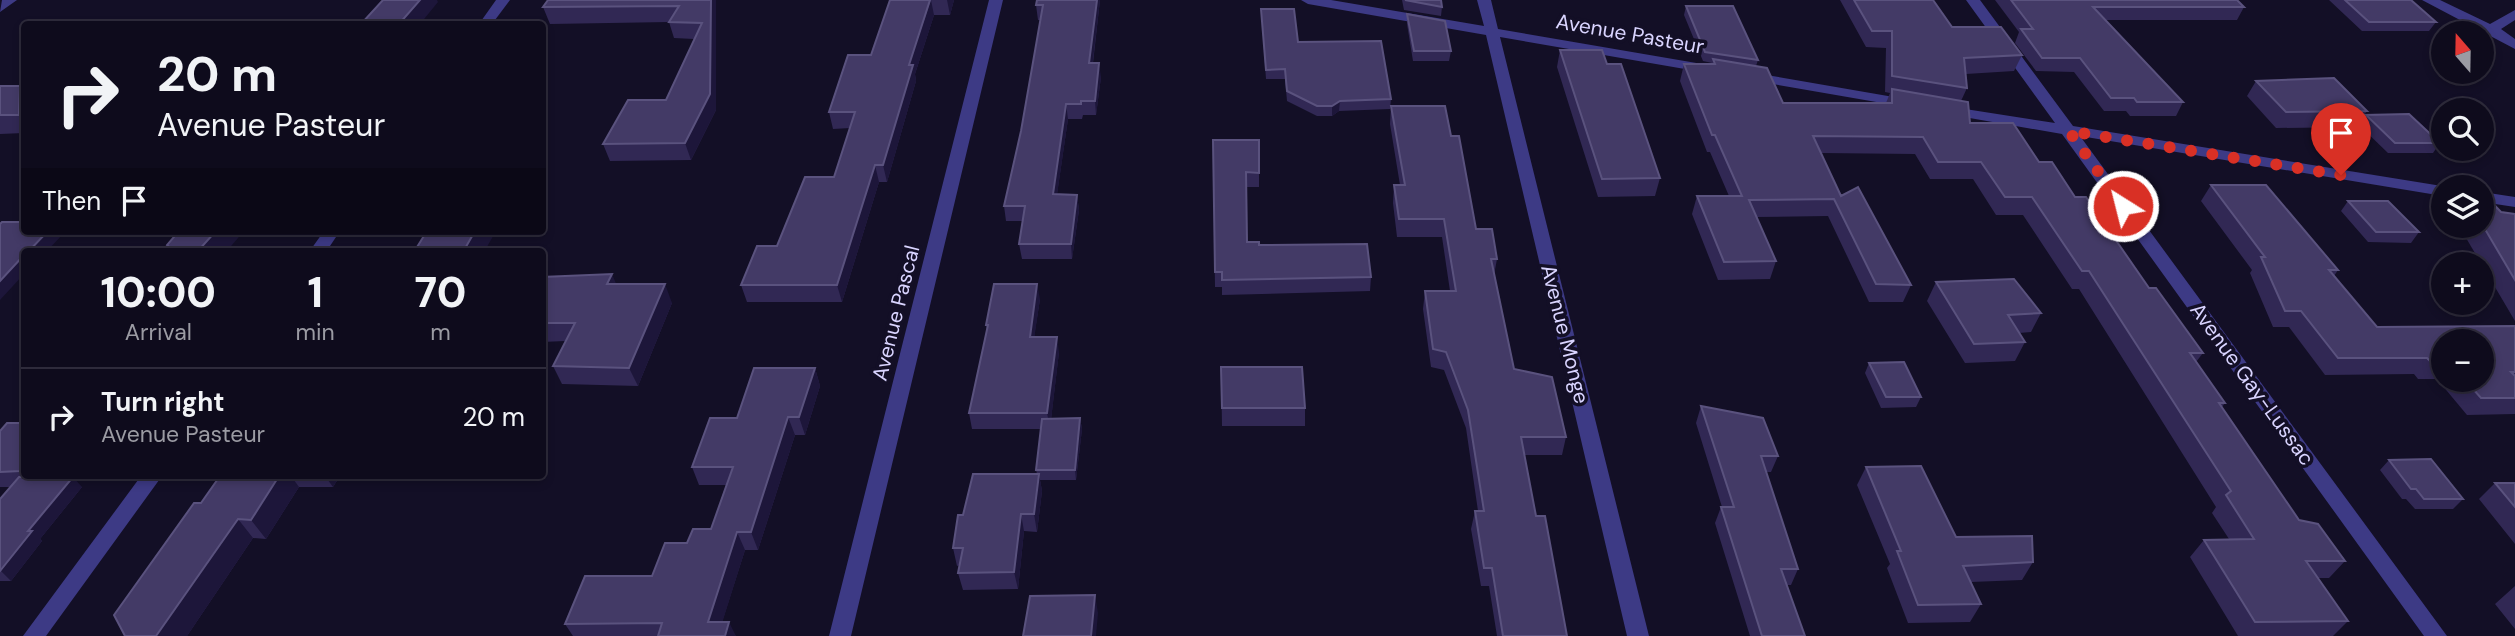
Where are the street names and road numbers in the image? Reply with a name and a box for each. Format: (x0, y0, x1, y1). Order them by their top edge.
street label: Avenue Pasteur (1554, 7, 1706, 61)
street label: Avenue Pascal (866, 242, 926, 384)
street label: Avenue Monge (1534, 262, 1596, 407)
street label: Avenue Gay-Lussac (2183, 297, 2321, 471)

